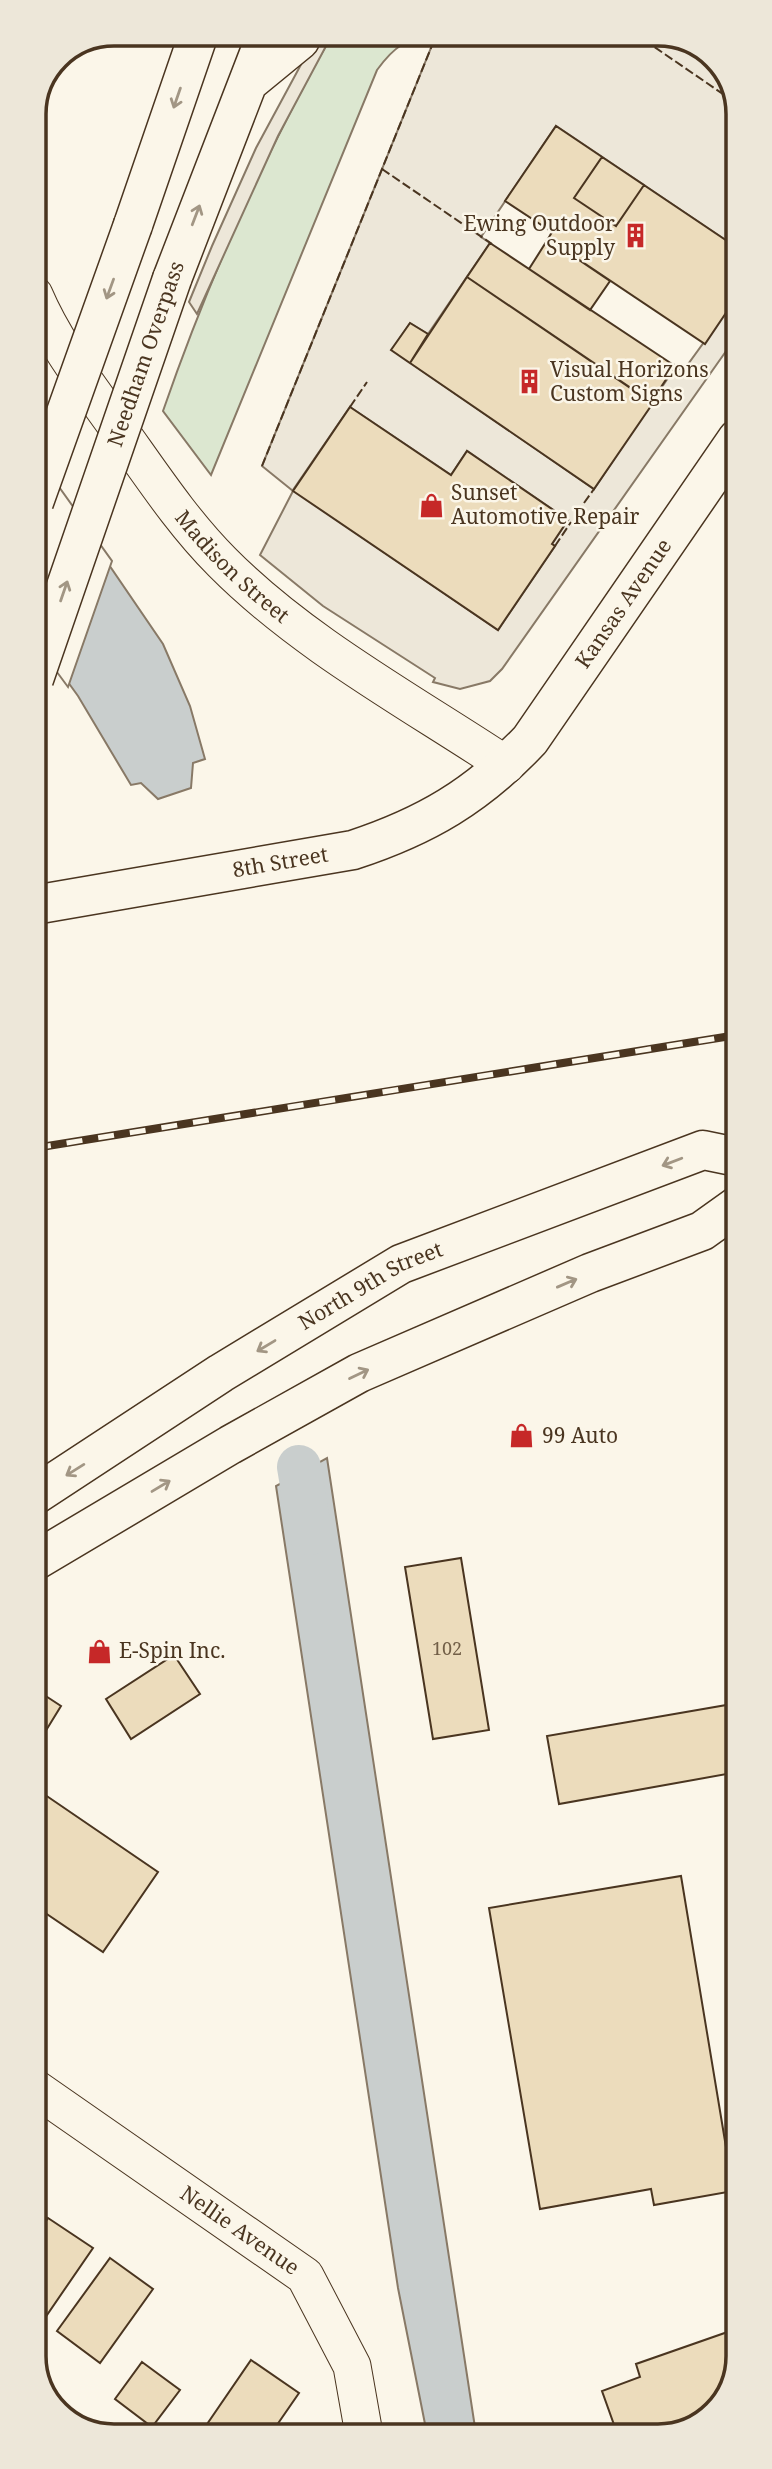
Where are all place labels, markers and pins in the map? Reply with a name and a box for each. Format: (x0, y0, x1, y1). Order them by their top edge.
place label: Ewing Outdoor Supply (463, 209, 615, 261)
building icon: Ewing Outdoor Supply (621, 222, 649, 250)
place label: Visual Horizons Custom Signs (550, 355, 709, 407)
building icon: Visual Horizons Custom Signs (516, 368, 544, 396)
place label: Sunset Automotive Repair (451, 478, 640, 530)
shop icon: Sunset Automotive Repair (417, 491, 445, 519)
place label: 99 Auto (542, 1421, 618, 1449)
shop icon: 99 Auto (508, 1422, 536, 1450)
place label: E-Spin Inc. (119, 1636, 225, 1664)
shop icon: E-Spin Inc. (85, 1637, 113, 1665)

